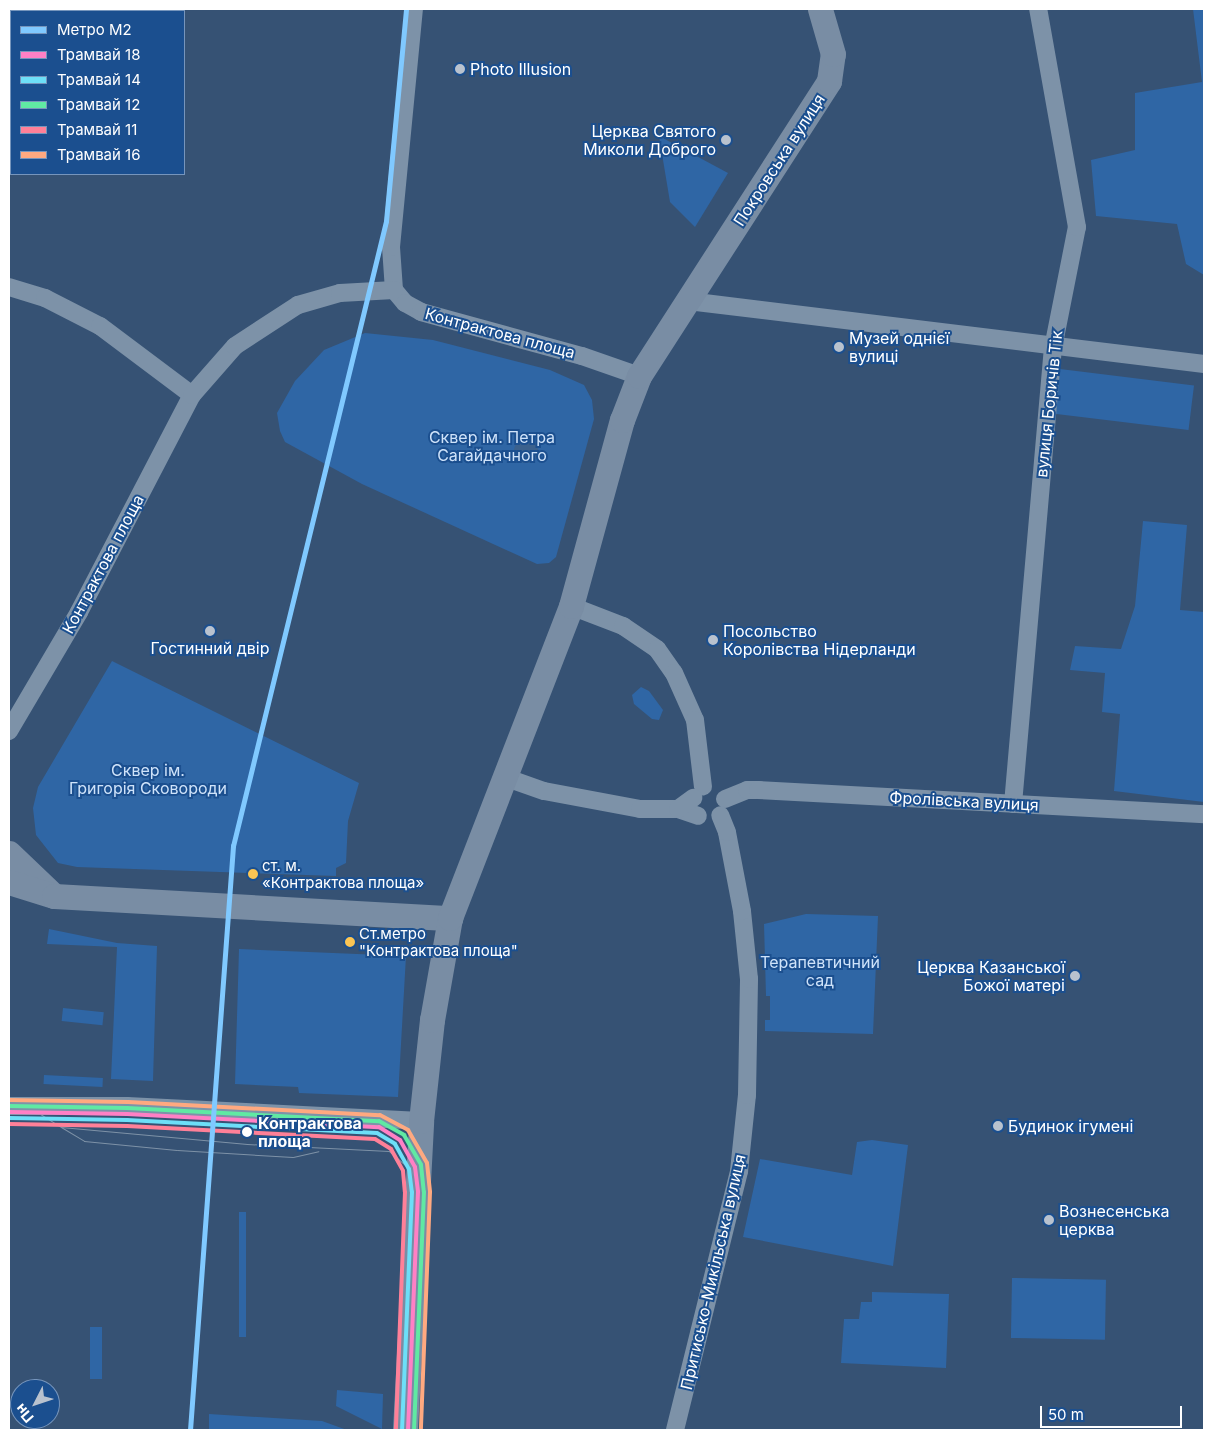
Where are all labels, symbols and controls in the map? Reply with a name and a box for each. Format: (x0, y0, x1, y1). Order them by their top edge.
legend (10, 10, 185, 175)
text: Метро M2 (57, 20, 132, 39)
text: Трамвай 18 (57, 45, 141, 64)
place label: Photo Illusion (470, 59, 571, 79)
marker: Photo Illusion (454, 63, 466, 75)
text: Трамвай 14 (57, 70, 141, 89)
street label: Покровська вулиця (729, 91, 829, 229)
text: Трамвай 12 (57, 95, 140, 114)
text: Трамвай 11 (57, 120, 137, 139)
place label: Церква Святого Миколи Доброго (583, 121, 716, 159)
marker: Церква Святого Миколи Доброго (720, 134, 732, 146)
text: Трамвай 16 (57, 145, 141, 164)
street label: Контрактова площа (423, 304, 577, 362)
place label: Музей однієї вулиці (849, 328, 949, 366)
street label: вулиця Боричів Тік (1032, 330, 1066, 478)
marker: Музей однієї вулиці (833, 341, 845, 353)
park label: Сквер ім. Петра Сагайдачного (429, 427, 555, 465)
street label: Контрактова площа (58, 491, 148, 637)
place label: Посольство Королівства Нідерланди (723, 621, 916, 659)
marker: Гостинний двір (204, 625, 216, 637)
marker: Посольство Королівства Нідерланди (707, 634, 719, 646)
place label: Гостинний двір (150, 638, 270, 658)
park label: Сквер ім. Григорія Сковороди (69, 760, 227, 798)
street label: Фролівська вулиця (889, 788, 1039, 814)
place label: ст. м. «Контрактова площа» (262, 856, 424, 891)
marker: ст. м. «Контрактова площа» (248, 869, 258, 879)
place label: Ст.метро "Контрактова площа" (359, 924, 518, 959)
marker: Ст.метро "Контрактова площа" (345, 937, 355, 947)
park label: Терапевтичний сад (760, 952, 880, 990)
place label: Церква Казанської Божої матері (917, 957, 1065, 995)
marker: Церква Казанської Божої матері (1069, 970, 1081, 982)
place label: Контрактова площа (258, 1113, 362, 1151)
place label: Будинок ігумені (1008, 1116, 1133, 1136)
marker: Будинок ігумені (992, 1120, 1004, 1132)
marker: Контрактова площа (240, 1125, 254, 1139)
street label: Притисько-Микільська вулиця (677, 1152, 749, 1392)
place label: Вознесенська церква (1059, 1201, 1169, 1239)
marker: Вознесенська церква (1043, 1214, 1055, 1226)
north arrow (10, 1379, 60, 1429)
scale bar (1043, 1396, 1186, 1428)
text: Пн (11, 1401, 37, 1426)
text: 50 m (1048, 1405, 1084, 1424)

